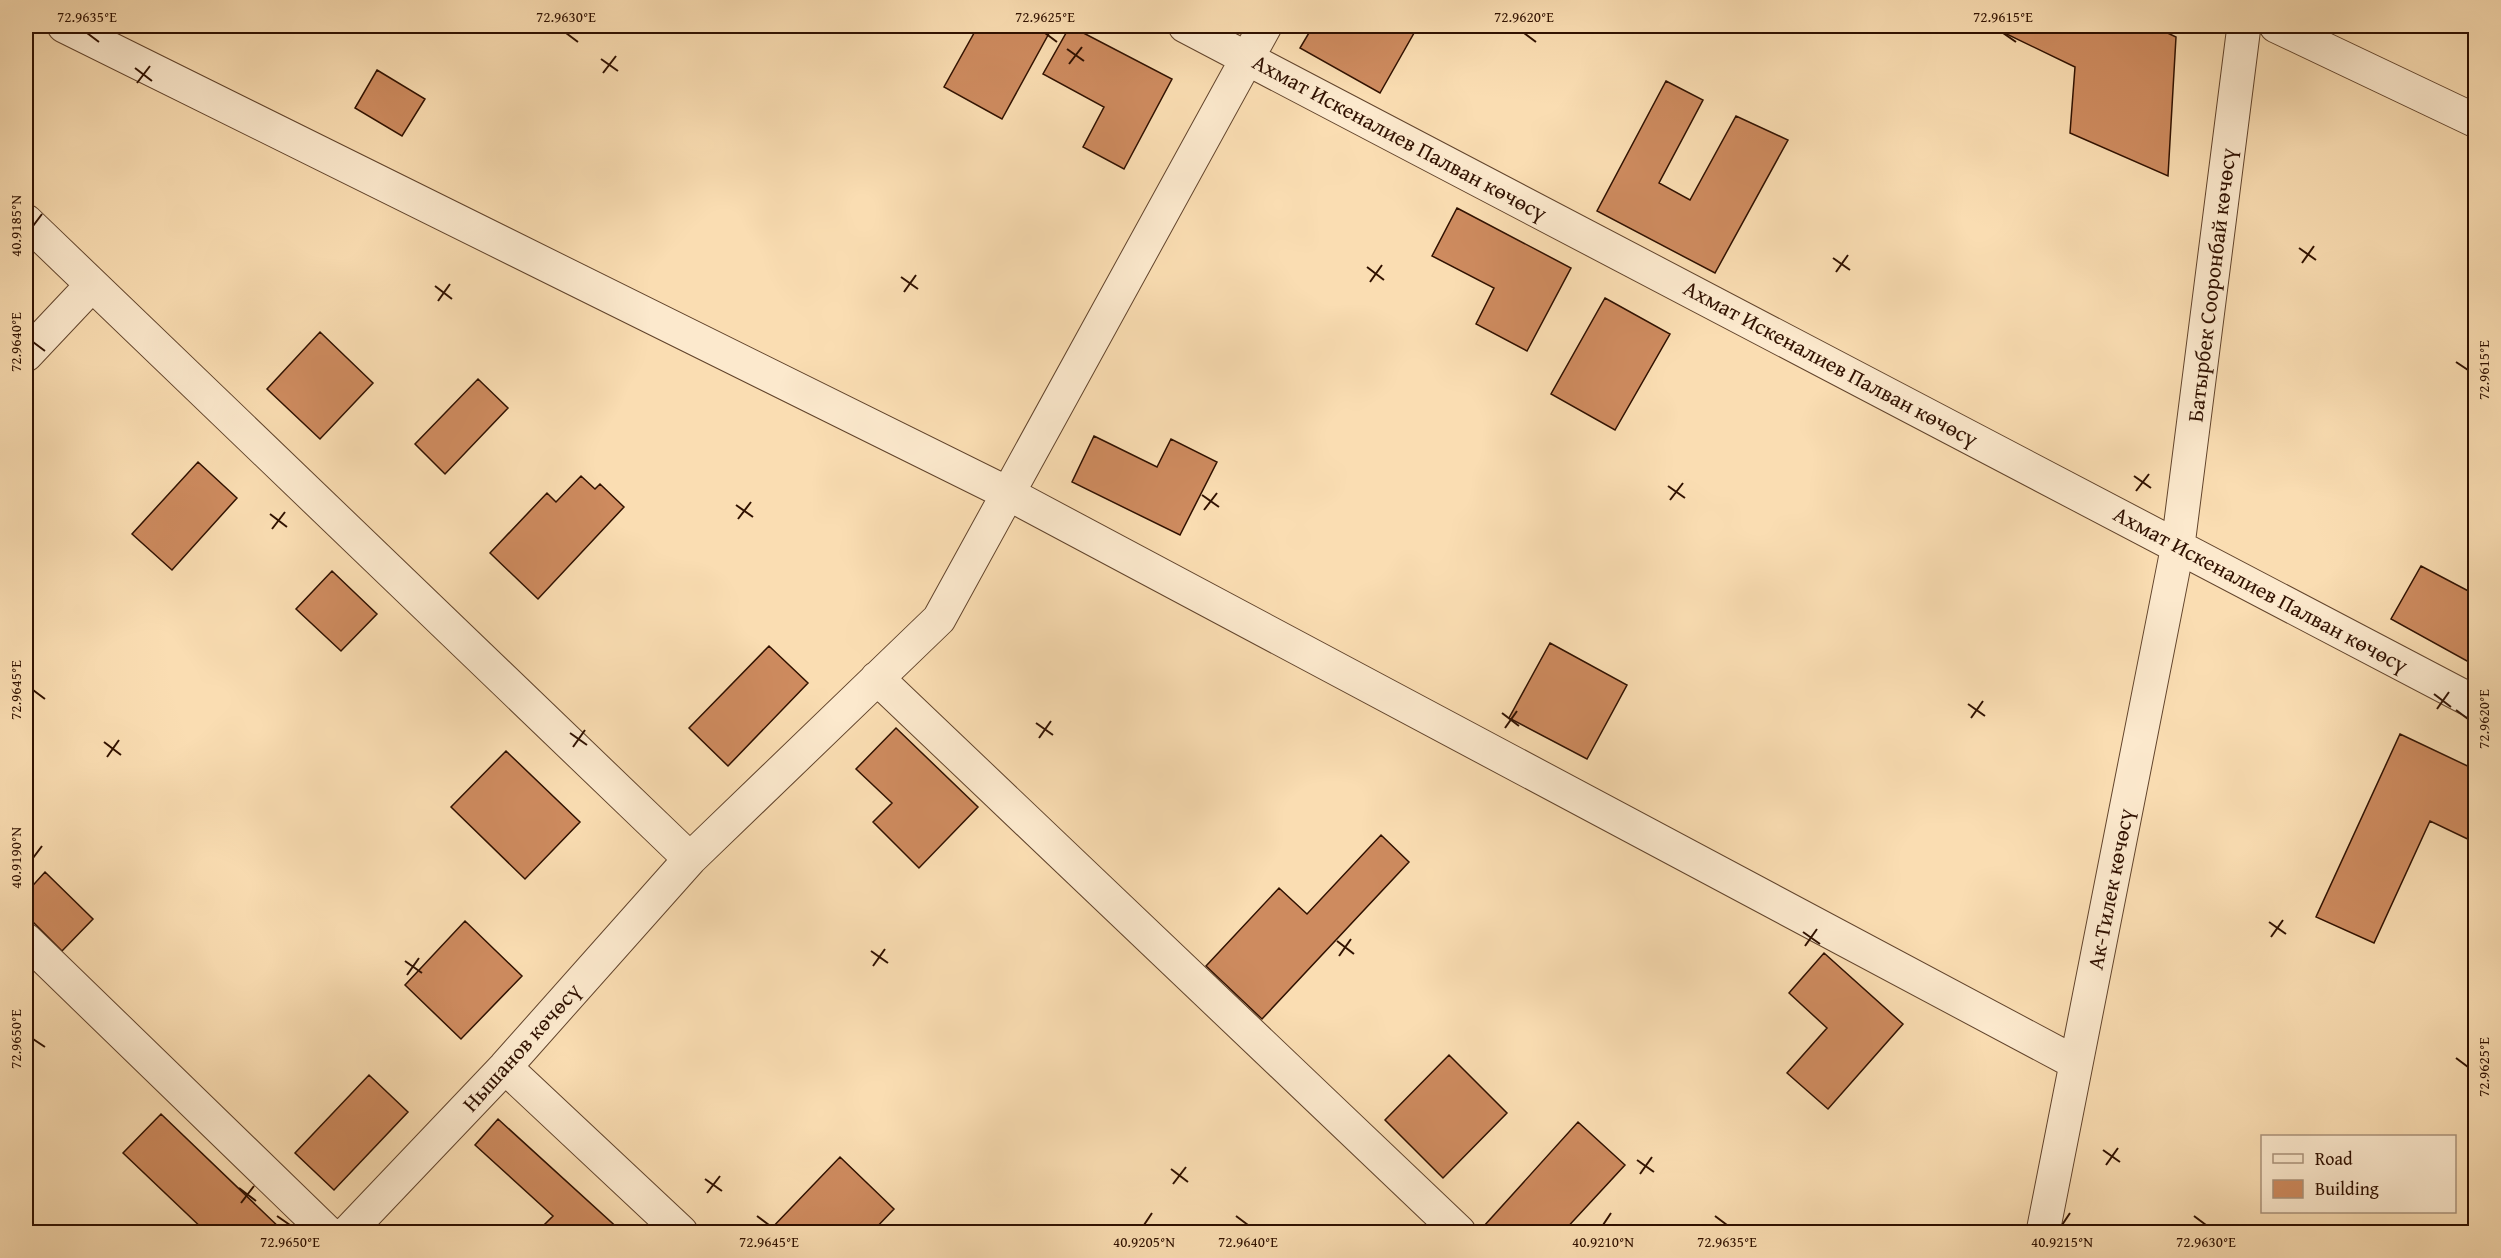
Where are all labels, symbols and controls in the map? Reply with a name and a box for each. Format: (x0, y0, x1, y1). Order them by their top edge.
text: 72.9635°E (57, 6, 117, 27)
text: 72.9630°E (536, 6, 596, 27)
text: 72.9625°E (1015, 6, 1075, 27)
text: 72.9620°E (1494, 6, 1554, 27)
text: 72.9615°E (1973, 6, 2033, 27)
street label: Ахмат Искеналиев Палван көчөсү (1247, 46, 1553, 229)
street label: Батырбек Сооронбай көчөсү (2178, 146, 2244, 424)
text: 40.9185°N (5, 195, 26, 257)
street label: Ахмат Искеналиев Палван көчөсү (1678, 272, 1984, 455)
text: 72.9640°E (5, 312, 26, 372)
text: 72.9615°E (2473, 340, 2494, 400)
street label: Ахмат Искеналиев Палван көчөсү (2108, 498, 2414, 681)
text: 72.9645°E (5, 660, 26, 720)
text: 72.9620°E (2473, 689, 2494, 749)
street label: Ак-Тилек көчөсү (2079, 805, 2141, 972)
text: 40.9190°N (5, 827, 26, 889)
street label: Нышанов көчөсү (454, 975, 588, 1119)
text: 72.9650°E (5, 1009, 26, 1069)
text: 72.9625°E (2473, 1037, 2494, 1097)
legend (2261, 1135, 2456, 1213)
text: Road (2315, 1145, 2353, 1172)
text: Building (2315, 1175, 2379, 1202)
text: 72.9650°E (260, 1231, 320, 1252)
text: 72.9645°E (739, 1231, 799, 1252)
text: 40.9205°N (1113, 1231, 1175, 1252)
text: 72.9640°E (1218, 1231, 1278, 1252)
text: 40.9210°N (1572, 1231, 1634, 1252)
text: 72.9635°E (1697, 1231, 1757, 1252)
text: 40.9215°N (2031, 1231, 2093, 1252)
text: 72.9630°E (2176, 1231, 2236, 1252)

